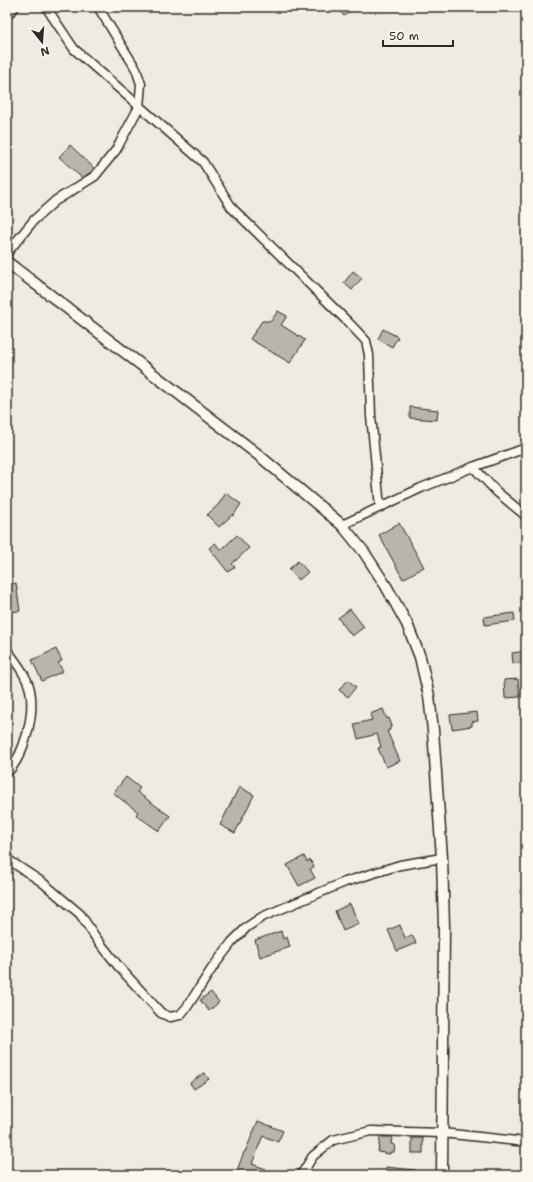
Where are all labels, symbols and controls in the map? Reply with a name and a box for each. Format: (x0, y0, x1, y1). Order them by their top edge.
north arrow (22, 22, 62, 62)
scale bar (383, 22, 453, 48)
text: 50 m (389, 28, 419, 44)
text: N (38, 43, 51, 60)

